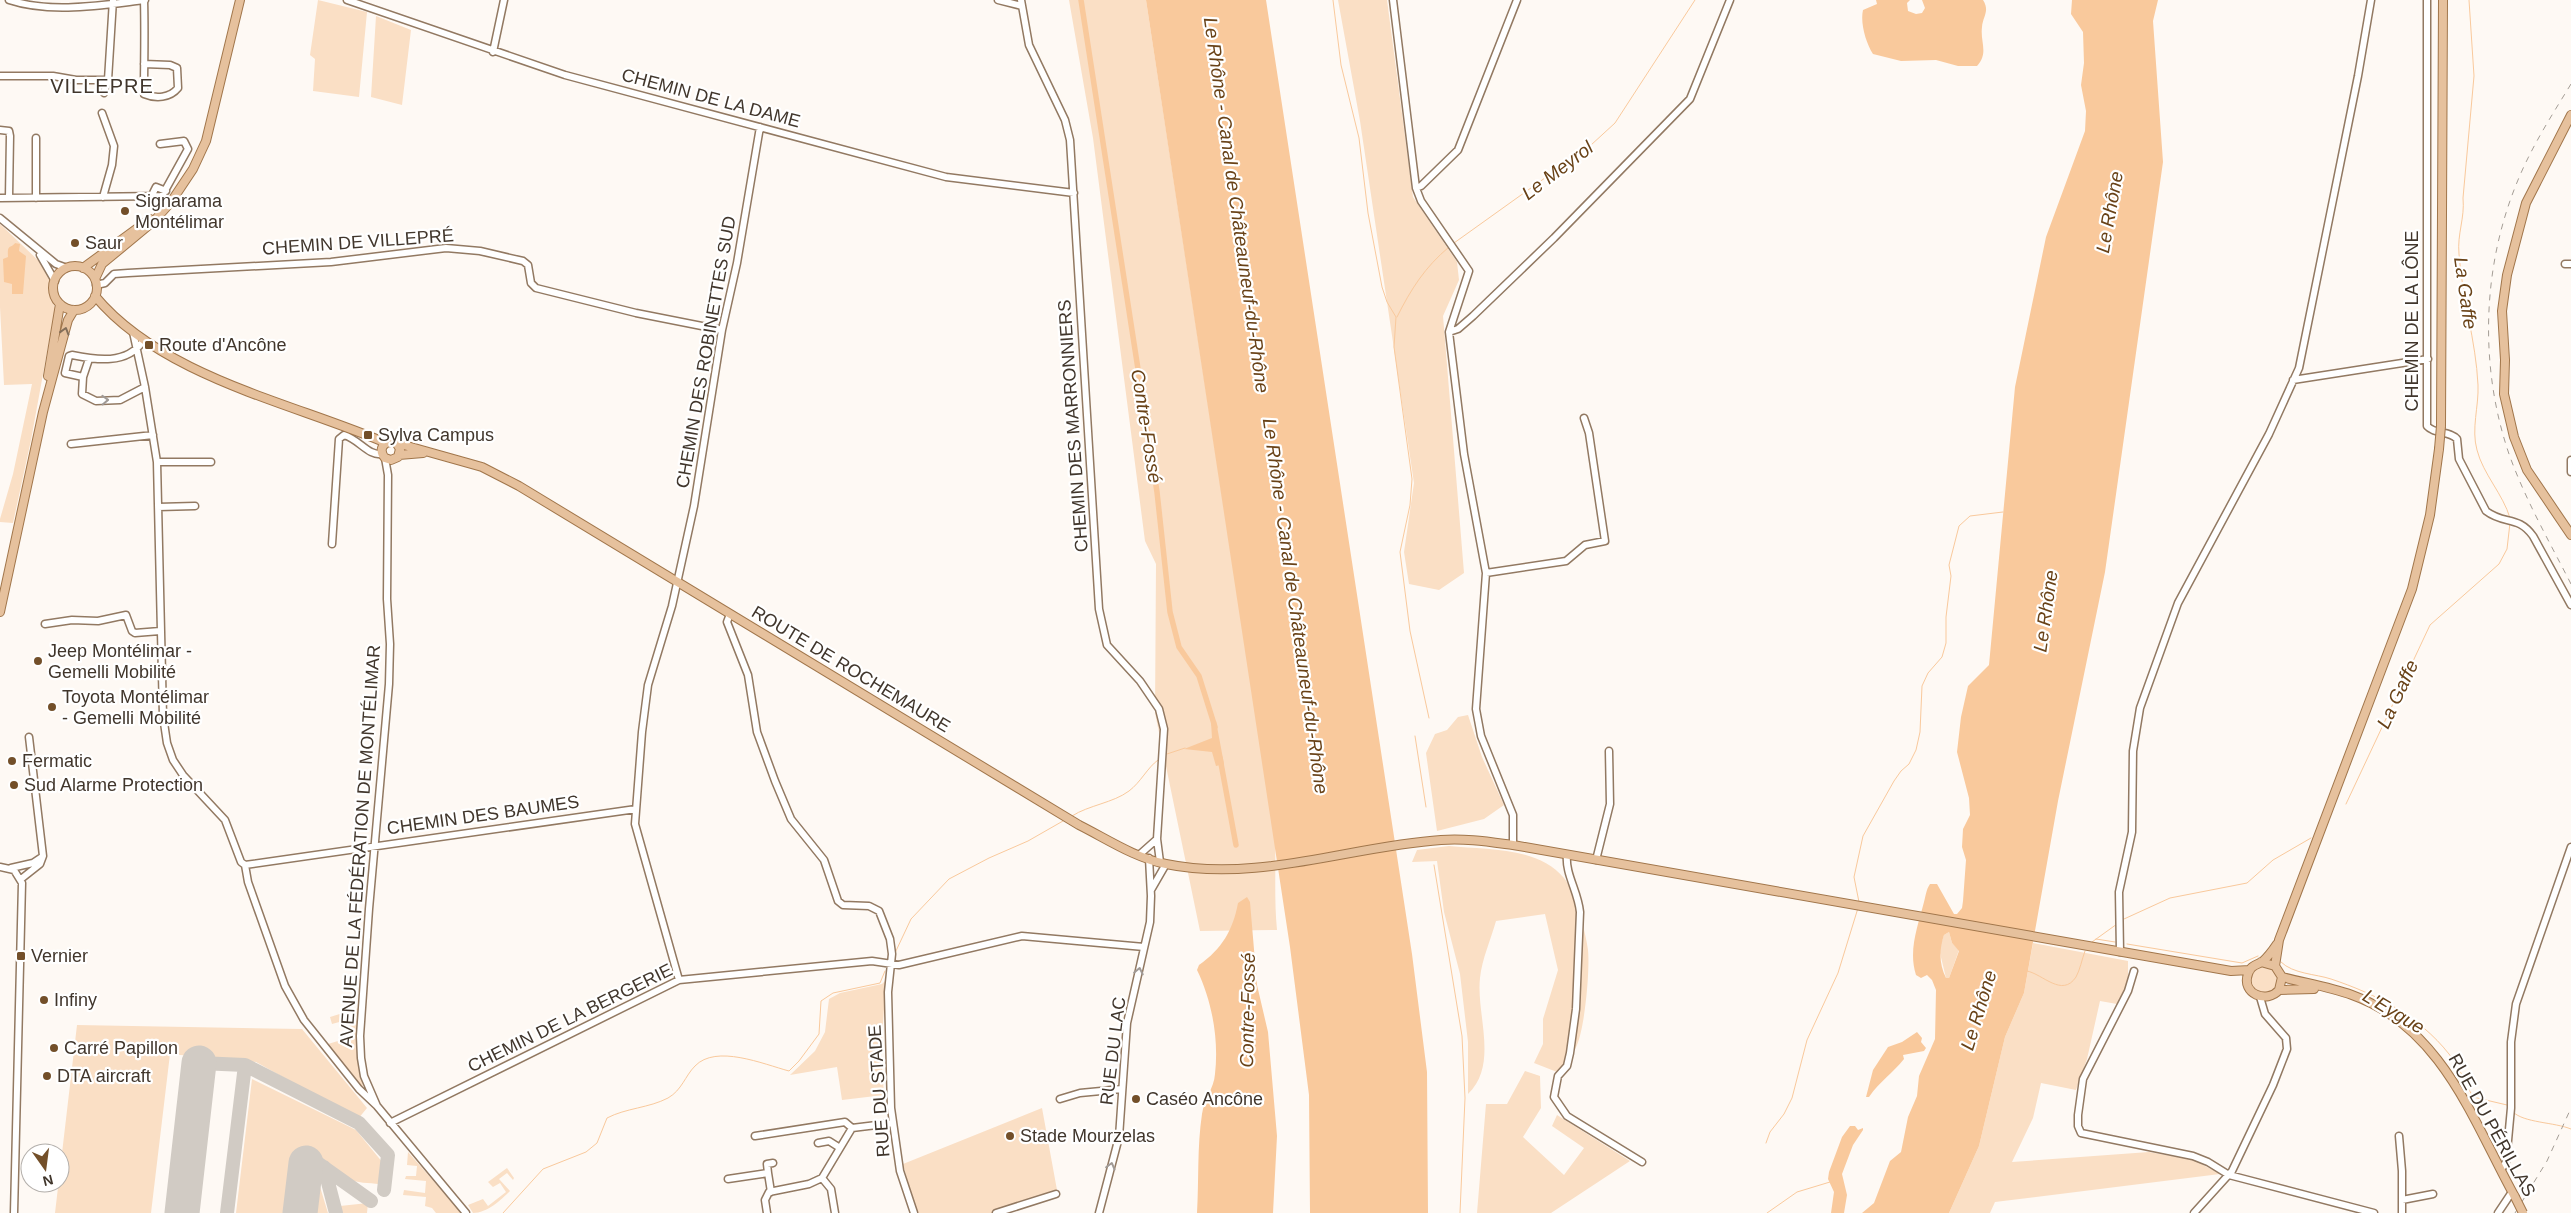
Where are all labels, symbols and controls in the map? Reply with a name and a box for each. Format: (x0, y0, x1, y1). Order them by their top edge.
water label: Le Rhône - Canal de Châteauneuf-du-Rhône (1200, 16, 1273, 394)
street label: CHEMIN DE LA DAME (620, 65, 802, 131)
district label: VILLEPRE (50, 75, 154, 97)
water label: Le Meyrol (1518, 136, 1598, 204)
water label: Le Rhône (2092, 170, 2127, 254)
place label: Signarama Montélimar (135, 191, 224, 232)
marker: Signarama Montélimar (119, 205, 131, 217)
street label: CHEMIN DES ROBINETTES SUD (672, 214, 740, 490)
street label: CHEMIN DE VILLEPRÉ (262, 225, 454, 259)
street label: CHEMIN DE LA LÔNE (2401, 230, 2422, 412)
place label: Saur (85, 233, 123, 253)
marker: Saur (69, 237, 81, 249)
water label: La Gaffe (2450, 256, 2481, 331)
street label: CHEMIN DES MARRONNIERS (1054, 299, 1092, 553)
one-way arrow (59, 328, 69, 336)
place label: Route d'Ancône (159, 335, 287, 355)
marker: Route d'Ancône (143, 339, 155, 351)
water label: Contre-Fossé (1127, 368, 1166, 485)
one-way arrow (102, 395, 110, 406)
water label: Le Rhône - Canal de Châteauneuf-du-Rhône (1259, 417, 1332, 795)
place label: Sylva Campus (378, 425, 494, 445)
marker: Sylva Campus (362, 429, 374, 441)
water label: Le Rhône (2029, 569, 2062, 653)
street label: ROUTE DE ROCHEMAURE (748, 602, 954, 736)
place label: Jeep Montélimar - Gemelli Mobilité (48, 641, 192, 682)
street label: AVENUE DE LA FÉDÉRATION DE MONTÉLIMAR (336, 644, 384, 1048)
marker: Jeep Montélimar - Gemelli Mobilité (32, 655, 44, 667)
water label: La Gaffe (2373, 657, 2422, 732)
place label: Toyota Montélimar - Gemelli Mobilité (62, 687, 209, 728)
marker: Toyota Montélimar - Gemelli Mobilité (46, 701, 58, 713)
place label: Fermatic (22, 751, 92, 771)
marker: Fermatic (6, 755, 18, 767)
place label: Sud Alarme Protection (24, 775, 203, 795)
marker: Sud Alarme Protection (8, 779, 20, 791)
street label: CHEMIN DES BAUMES (386, 792, 580, 838)
place label: Vernier (31, 946, 88, 966)
marker: Vernier (15, 950, 27, 962)
water label: Contre-Fossé (1236, 952, 1259, 1068)
street label: CHEMIN DE LA BERGERIE (464, 960, 676, 1076)
one-way arrow (1133, 967, 1143, 975)
water label: Le Rhône (1956, 968, 2001, 1053)
water label: L'Eygue (2359, 985, 2428, 1038)
place label: Infiny (54, 990, 97, 1010)
marker: Infiny (38, 994, 50, 1006)
street label: RUE DU LAC (1096, 996, 1130, 1106)
street label: RUE DU STADE (864, 1024, 894, 1158)
place label: Carré Papillon (64, 1038, 178, 1058)
marker: Carré Papillon (48, 1042, 60, 1054)
street label: RUE DU PÉRILLAS (2444, 1050, 2540, 1200)
place label: DTA aircraft (57, 1066, 151, 1086)
marker: DTA aircraft (41, 1070, 53, 1082)
place label: Caséo Ancône (1146, 1089, 1263, 1109)
marker: Caséo Ancône (1130, 1093, 1142, 1105)
place label: Stade Mourzelas (1020, 1126, 1155, 1146)
marker: Stade Mourzelas (1004, 1130, 1016, 1142)
north arrow (20, 1143, 70, 1193)
one-way arrow (1106, 1162, 1116, 1171)
text: N (41, 1172, 55, 1190)

